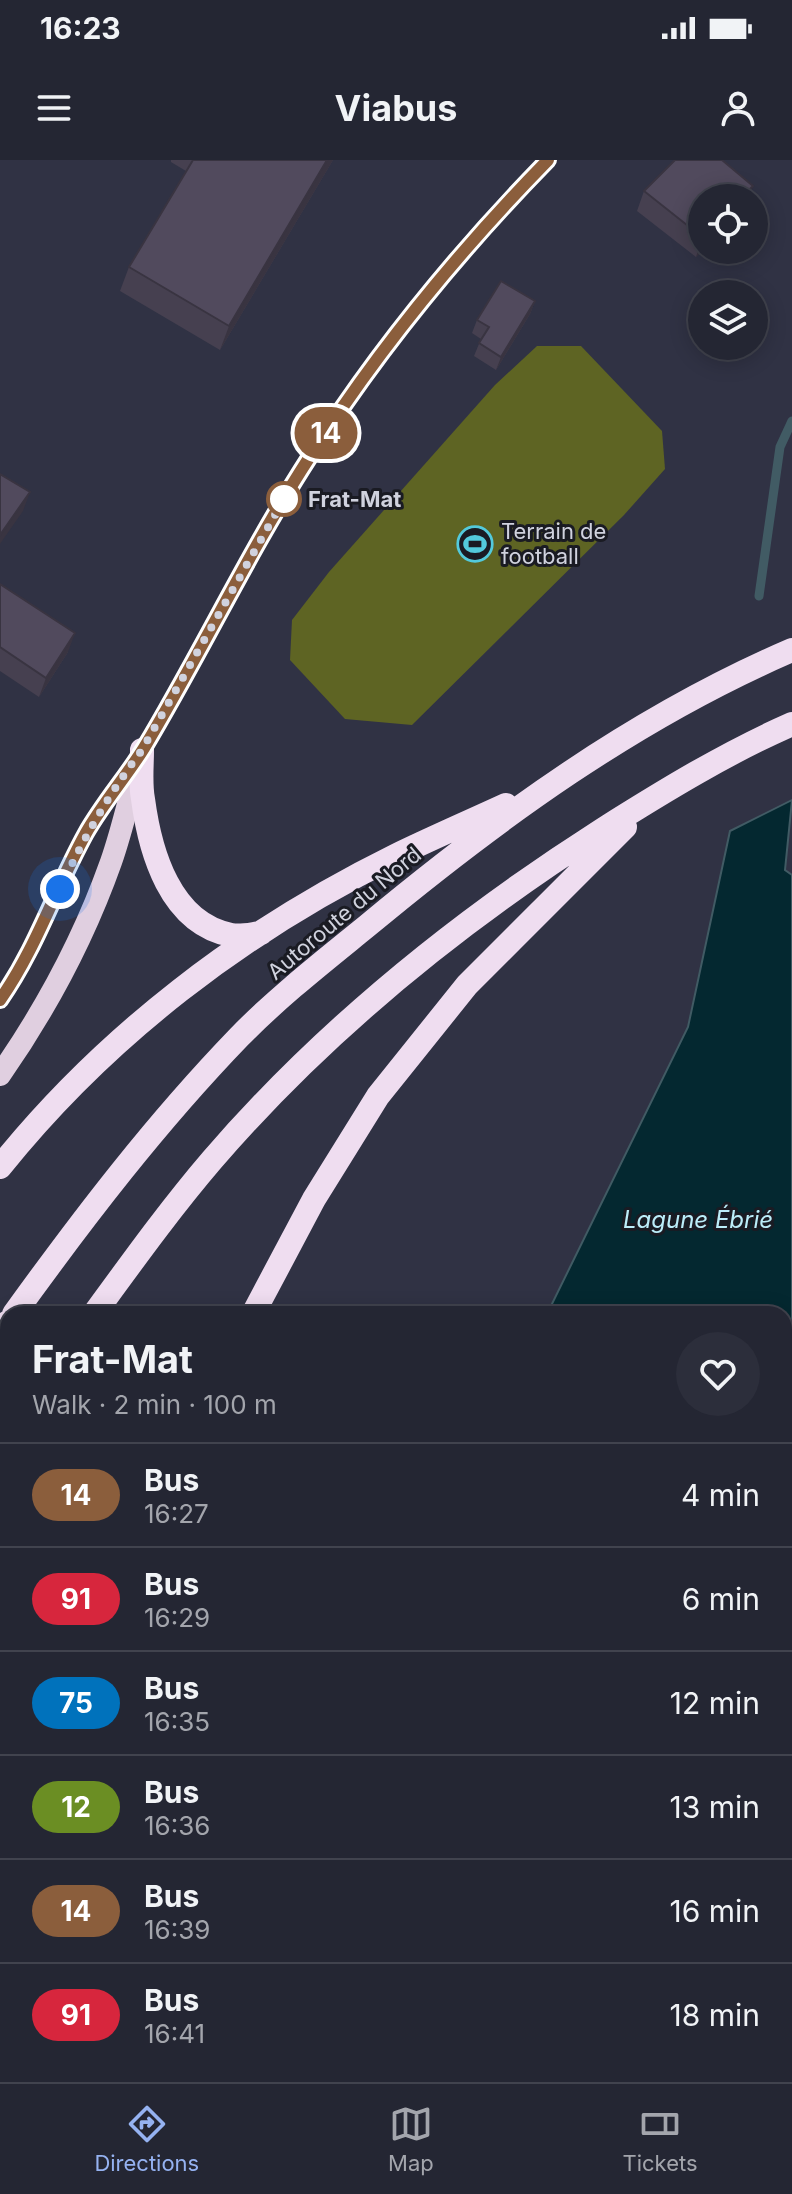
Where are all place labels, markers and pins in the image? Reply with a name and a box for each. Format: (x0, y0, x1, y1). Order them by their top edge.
marker: Frat-Mat (267, 482, 301, 516)
place label: Frat-Mat (308, 486, 401, 512)
place label: Terrain de football (501, 518, 606, 569)
sports icon: Terrain de football (456, 525, 494, 563)

